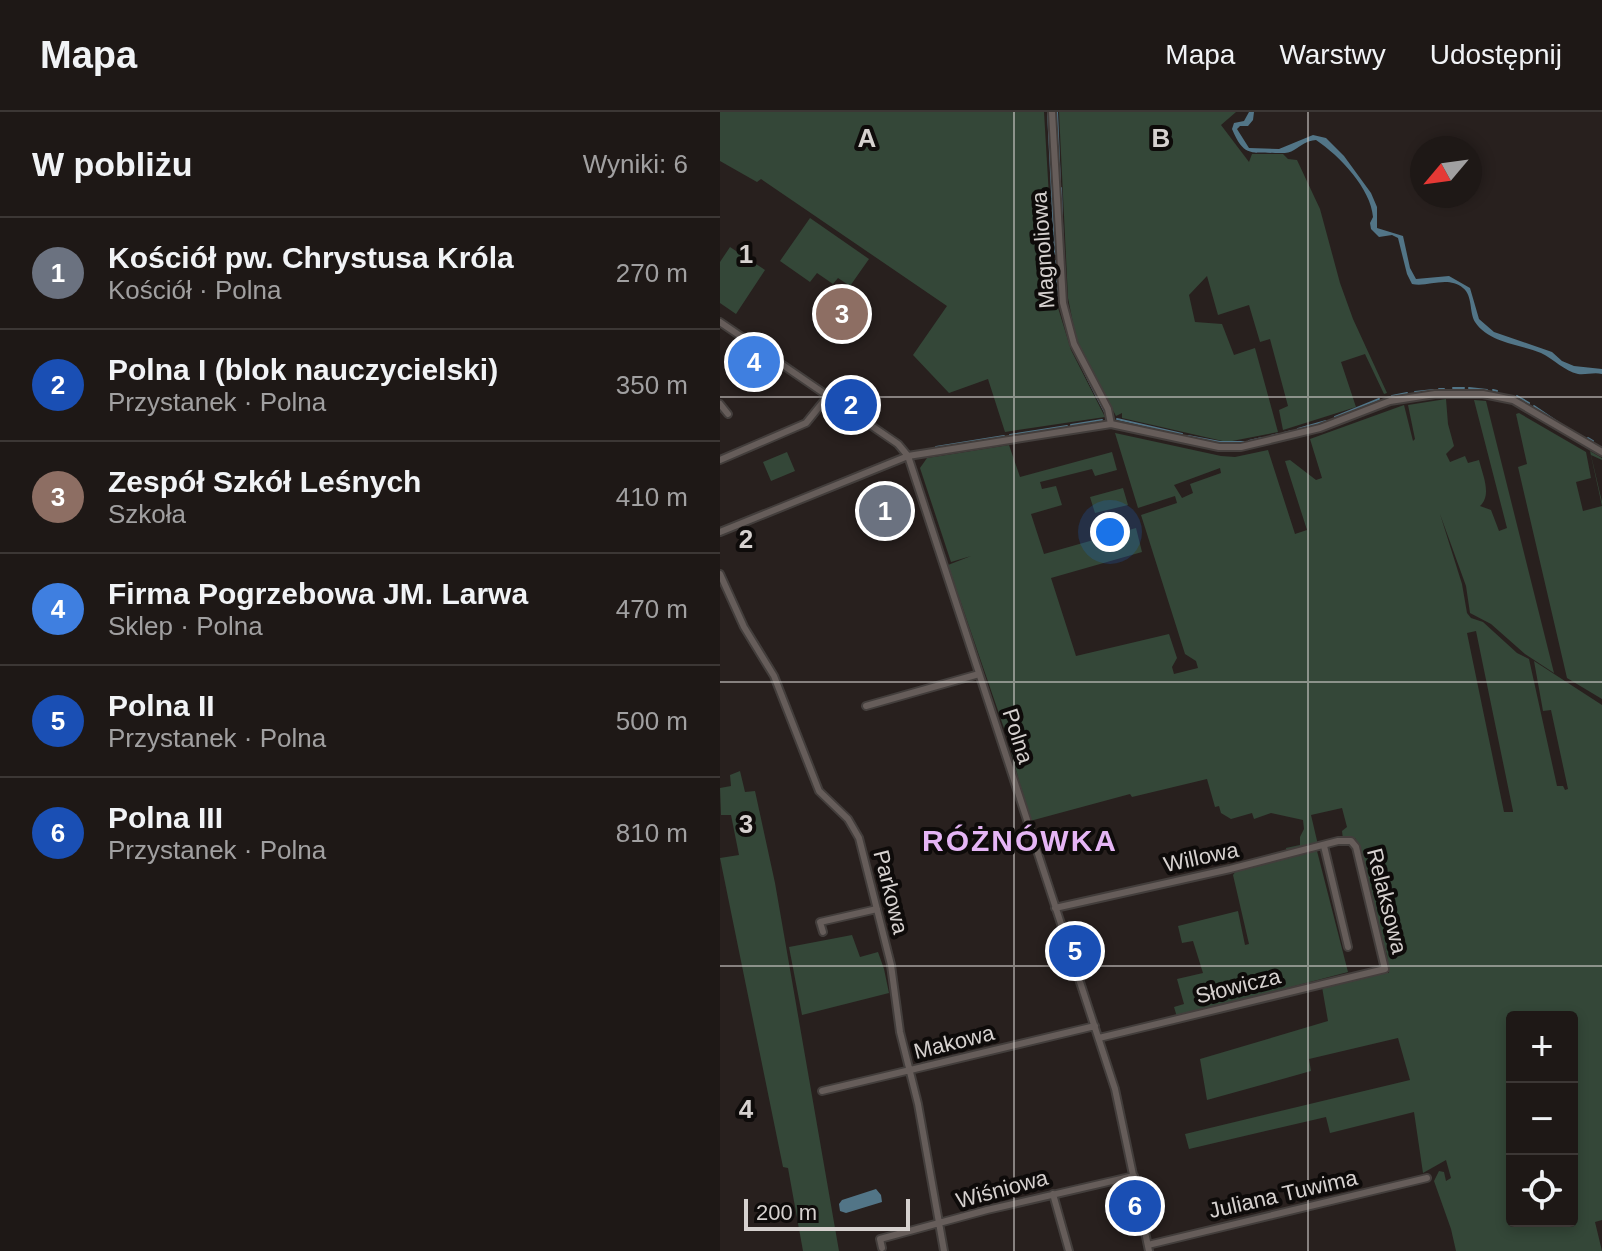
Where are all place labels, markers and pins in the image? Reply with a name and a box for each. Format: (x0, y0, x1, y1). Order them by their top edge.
pin: 3 (816, 284, 868, 344)
pin: 4 (728, 332, 780, 392)
pin: 2 (825, 375, 877, 435)
pin: 1 (859, 481, 911, 541)
pin: 5 (1049, 921, 1101, 981)
pin: 6 (1109, 1176, 1161, 1236)

